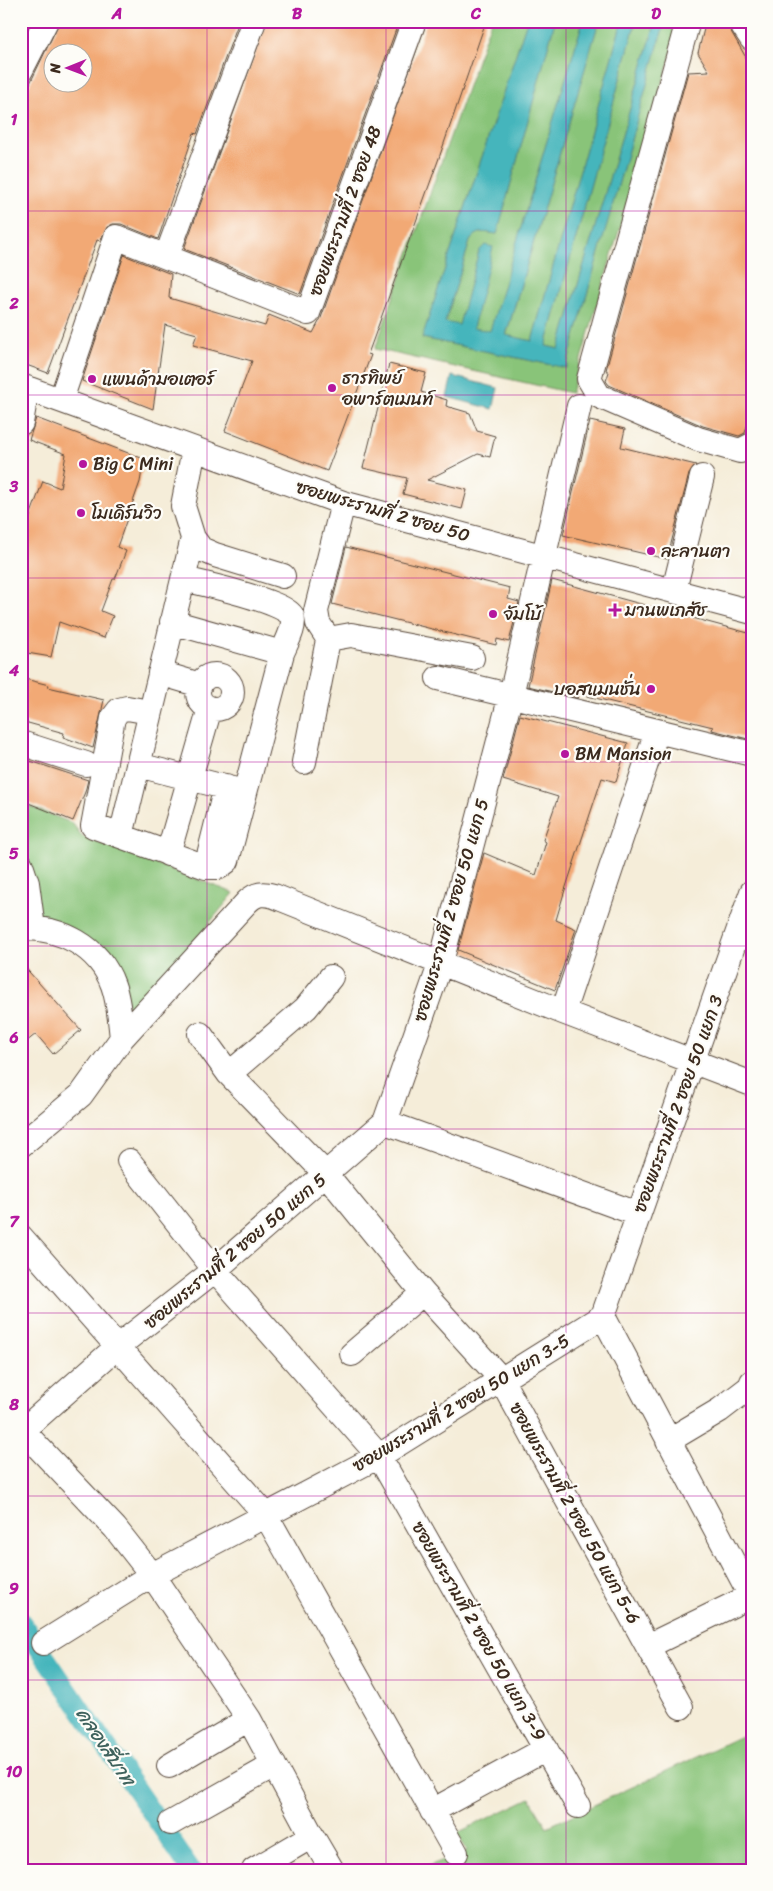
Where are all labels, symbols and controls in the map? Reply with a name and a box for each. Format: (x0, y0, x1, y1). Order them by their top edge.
text: A (111, 0, 122, 28)
text: B (292, 0, 303, 28)
text: C (470, 0, 482, 28)
text: D (651, 0, 661, 28)
north arrow (42, 42, 92, 92)
text: N (43, 63, 68, 74)
text: 1 (11, 105, 18, 134)
street label: ซอยพระรามที่ 2 ซอย 48 (298, 121, 391, 301)
text: 2 (8, 289, 19, 318)
place label: ธารทิพย์ อพาร์ตเมนท์ (341, 362, 436, 415)
place label: แพนด้ามอเตอร์ (102, 363, 217, 395)
marker: แพนด้ามอเตอร์ (86, 373, 98, 385)
marker: ธารทิพย์ อพาร์ตเมนท์ (326, 382, 338, 394)
place label: Big C Mini (93, 448, 174, 480)
marker: Big C Mini (77, 458, 89, 470)
street label: ซอยพระรามที่ 2 ซอย 50 (292, 470, 474, 551)
text: 3 (9, 472, 19, 501)
place label: โมเดิร์นวิว (91, 497, 162, 529)
marker: โมเดิร์นวิว (75, 507, 87, 519)
place label: ละลานตา (661, 535, 730, 567)
marker: ละลานตา (645, 545, 657, 557)
place label: มานพเภสัช (624, 594, 708, 626)
place label: จัมโบ้ (503, 598, 545, 630)
marker: มานพเภสัช (609, 604, 621, 616)
marker: จัมโบ้ (487, 608, 499, 620)
text: 4 (8, 656, 19, 685)
place label: บอสแมนชั่น (554, 673, 641, 705)
marker: บอสแมนชั่น (645, 683, 657, 695)
place label: BM Mansion (575, 738, 672, 770)
marker: BM Mansion (559, 748, 571, 760)
street label: ซอยพระรามที่ 2 ซอย 50 แยก 5 (403, 794, 498, 1025)
text: 5 (9, 839, 19, 868)
street label: ซอยพระรามที่ 2 ซอย 50 แยก 3 (623, 990, 732, 1218)
text: 6 (8, 1023, 19, 1052)
street label: ซอยพระรามที่ 2 ซอย 50 แยก 5 (136, 1164, 334, 1338)
text: 7 (9, 1207, 20, 1236)
street label: ซอยพระรามที่ 2 ซอย 50 แยก 3-5 (345, 1324, 576, 1481)
text: 8 (8, 1390, 19, 1419)
street label: ซอยพระรามที่ 2 ซอย 50 แยก 5-6 (500, 1396, 650, 1630)
street label: ซอยพระรามที่ 2 ซอย 50 แยก 3-9 (403, 1514, 556, 1747)
text: 9 (9, 1574, 19, 1603)
water label: คลองสี่บาท (67, 1700, 145, 1794)
text: 10 (6, 1757, 22, 1786)

